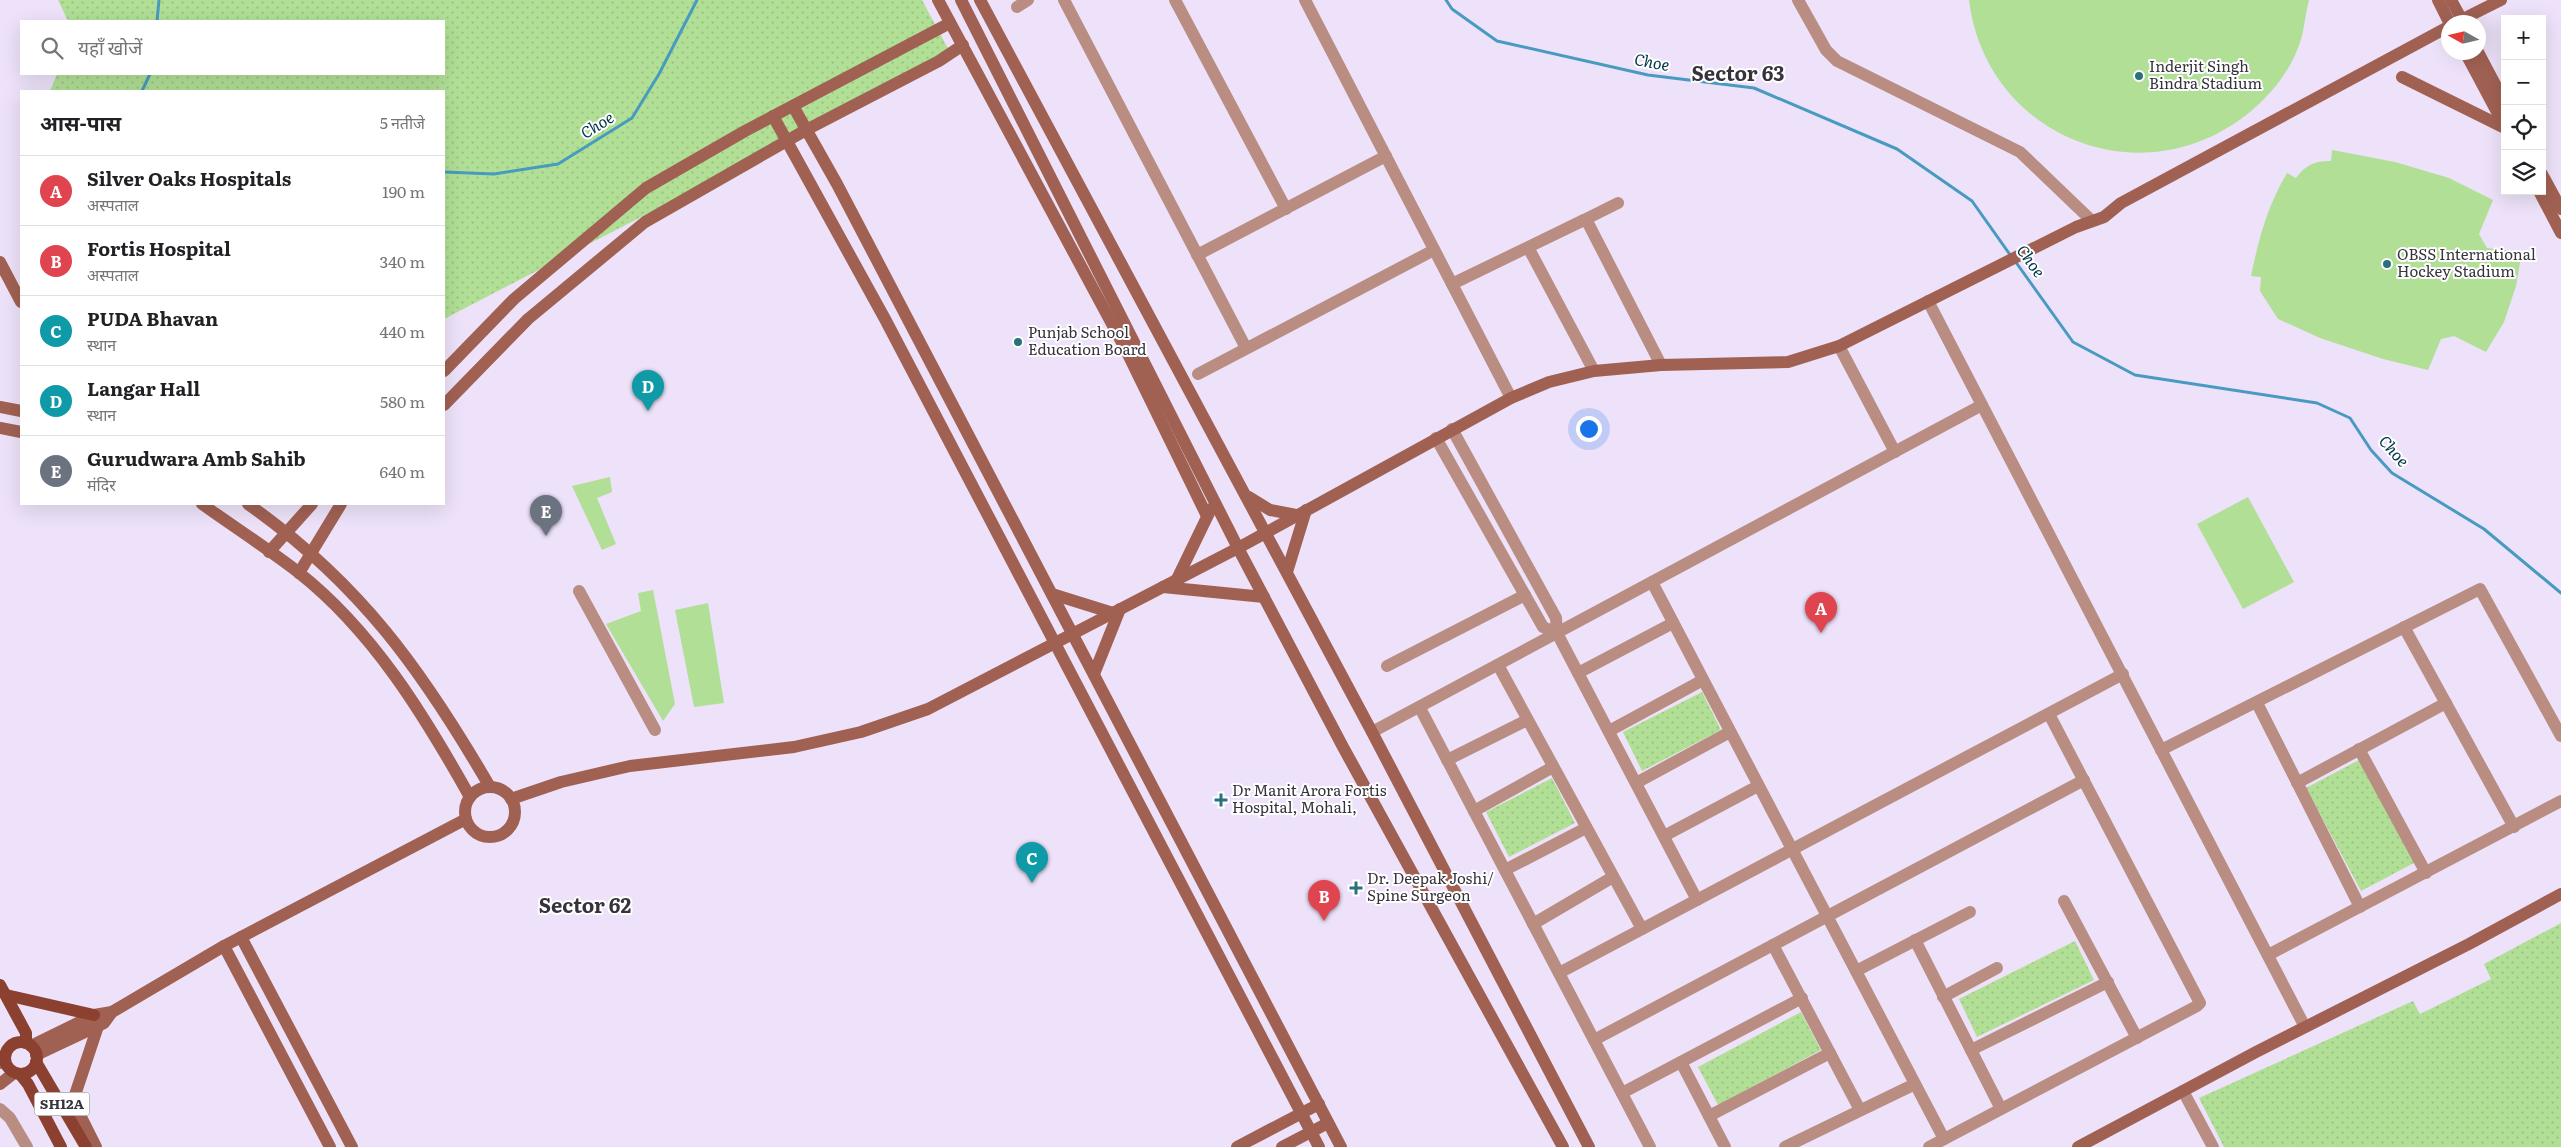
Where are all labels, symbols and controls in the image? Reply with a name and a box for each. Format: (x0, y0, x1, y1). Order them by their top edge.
north arrow (2441, 15, 2486, 60)
map controls (2501, 15, 2546, 195)
button: + (2501, 15, 2546, 60)
search box (20, 20, 445, 75)
text: यहाँ खोजें (78, 33, 142, 61)
icon: search (38, 34, 66, 62)
water label: Choe (1633, 46, 1672, 76)
place label: Inderjit Singh Bindra Stadium (2149, 54, 2262, 94)
district label: Sector 63 (1692, 57, 1784, 87)
button: − (2501, 60, 2546, 105)
marker: Inderjit Singh Bindra Stadium (2133, 70, 2145, 82)
water label: Choe (575, 105, 618, 144)
button: locate (2501, 105, 2546, 150)
text: आस-पास (40, 106, 121, 137)
text: 5 नतीजे (380, 110, 425, 134)
button: layers (2501, 150, 2546, 195)
text: Silver Oaks Hospitals (87, 164, 291, 192)
text: A (50, 179, 62, 203)
text: 190 m (382, 179, 425, 203)
text: अस्पताल (87, 192, 139, 216)
text: Fortis Hospital (87, 234, 231, 262)
water label: Choe (2012, 239, 2052, 282)
place label: OBSS International Hockey Stadium (2397, 242, 2536, 282)
text: B (50, 249, 62, 273)
text: 340 m (380, 249, 425, 273)
marker: OBSS International Hockey Stadium (2381, 258, 2393, 270)
text: अस्पताल (87, 262, 139, 286)
text: PUDA Bhavan (87, 304, 218, 332)
text: C (50, 319, 62, 343)
text: 440 m (379, 319, 425, 343)
place label: Punjab School Education Board (1028, 320, 1147, 360)
text: स्थान (87, 332, 116, 356)
marker: Punjab School Education Board (1012, 336, 1024, 348)
pin: D (632, 370, 664, 411)
text: Langar Hall (87, 374, 200, 402)
text: D (50, 389, 62, 413)
text: 580 m (380, 389, 425, 413)
text: स्थान (87, 402, 116, 426)
your location (1576, 416, 1602, 442)
water label: Choe (2374, 429, 2416, 472)
text: Gurudwara Amb Sahib (87, 444, 306, 472)
text: E (51, 459, 61, 483)
text: 640 m (380, 459, 425, 483)
text: मंदिर (87, 472, 116, 496)
pin: E (530, 495, 562, 536)
pin: A (1805, 592, 1837, 633)
place label: Dr Manit Arora Fortis Hospital, Mohali, (1232, 778, 1387, 818)
marker: Dr Manit Arora Fortis Hospital, Mohali, (1214, 793, 1228, 807)
pin: C (1016, 842, 1048, 883)
place label: Dr. Deepak Joshi/ Spine Surgeon (1367, 866, 1494, 906)
pin: B (1308, 880, 1340, 921)
marker: Dr. Deepak Joshi/ Spine Surgeon (1349, 881, 1363, 895)
district label: Sector 62 (539, 889, 632, 919)
road number: SH12A (34, 1092, 90, 1116)

